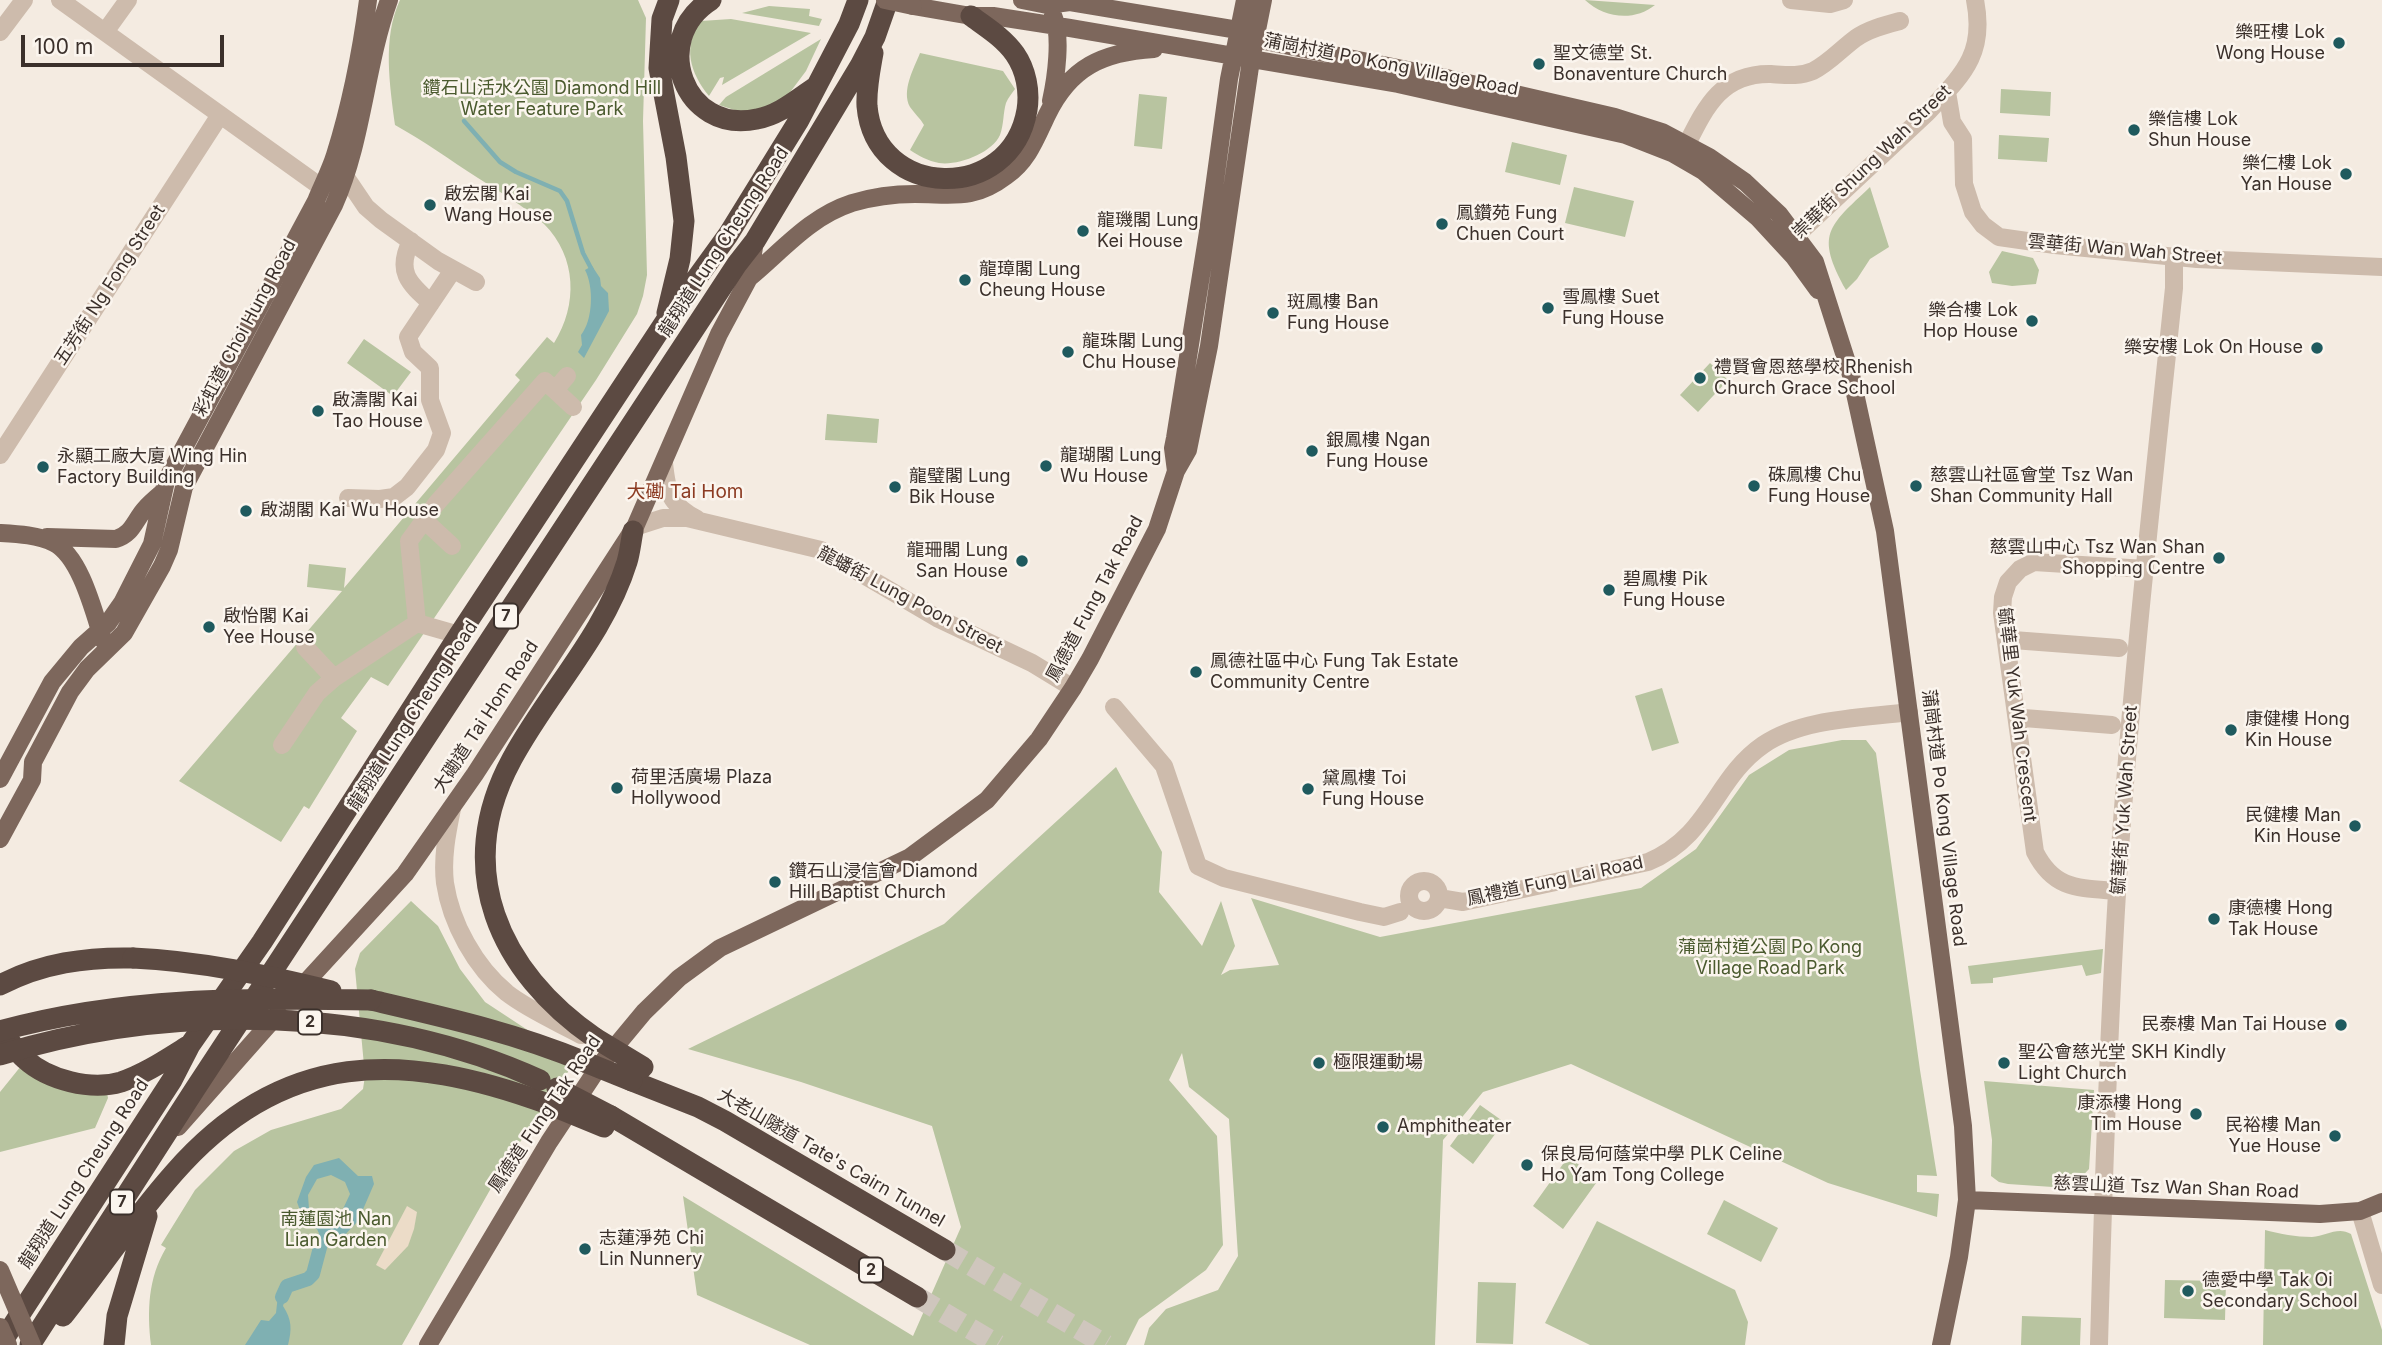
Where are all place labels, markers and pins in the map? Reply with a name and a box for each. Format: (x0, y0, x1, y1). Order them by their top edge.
place label: 樂旺樓 Lok Wong House (2216, 22, 2325, 64)
marker: 樂旺樓 Lok Wong House (2331, 35, 2347, 51)
place label: 聖文德堂 St. Bonaventure Church (1553, 43, 1727, 86)
marker: 聖文德堂 St. Bonaventure Church (1531, 56, 1547, 72)
place label: 樂信樓 Lok Shun House (2148, 109, 2251, 152)
marker: 樂信樓 Lok Shun House (2126, 122, 2142, 138)
place label: 樂仁樓 Lok Yan House (2240, 153, 2332, 196)
marker: 樂仁樓 Lok Yan House (2338, 166, 2354, 182)
place label: 啟宏閣 Kai Wang House (444, 184, 552, 227)
marker: 啟宏閣 Kai Wang House (422, 197, 438, 213)
place label: 鳳鑽苑 Fung Chuen Court (1456, 203, 1564, 246)
place label: 龍璣閣 Lung Kei House (1097, 210, 1199, 252)
marker: 鳳鑽苑 Fung Chuen Court (1434, 216, 1450, 232)
marker: 龍璣閣 Lung Kei House (1075, 223, 1091, 239)
place label: 龍璋閣 Lung Cheung House (979, 259, 1105, 302)
marker: 龍璋閣 Lung Cheung House (957, 272, 973, 288)
place label: 雪鳳樓 Suet Fung House (1562, 287, 1664, 330)
place label: 斑鳳樓 Ban Fung House (1287, 292, 1389, 334)
marker: 雪鳳樓 Suet Fung House (1540, 300, 1556, 316)
place label: 樂合樓 Lok Hop House (1923, 300, 2018, 342)
marker: 斑鳳樓 Ban Fung House (1265, 305, 1281, 321)
marker: 樂合樓 Lok Hop House (2024, 313, 2040, 329)
place label: 龍珠閣 Lung Chu House (1082, 331, 1184, 374)
place label: 樂安樓 Lok On House (2124, 337, 2303, 359)
marker: 樂安樓 Lok On House (2309, 340, 2325, 356)
marker: 龍珠閣 Lung Chu House (1060, 344, 1076, 360)
place label: 禮賢會恩慈學校 Rhenish Church Grace School (1714, 357, 1913, 400)
marker: 禮賢會恩慈學校 Rhenish Church Grace School (1692, 370, 1708, 386)
place label: 啟濤閣 Kai Tao House (332, 390, 423, 432)
marker: 啟濤閣 Kai Tao House (310, 403, 326, 419)
place label: 銀鳳樓 Ngan Fung House (1326, 430, 1430, 472)
marker: 銀鳳樓 Ngan Fung House (1304, 443, 1320, 459)
place label: 龍瑚閣 Lung Wu House (1060, 445, 1162, 488)
place label: 永顯工廠大廈 Wing Hin Factory Building (57, 446, 247, 489)
marker: 龍瑚閣 Lung Wu House (1038, 458, 1054, 474)
marker: 永顯工廠大廈 Wing Hin Factory Building (35, 459, 51, 475)
place label: 硃鳳樓 Chu Fung House (1768, 465, 1870, 508)
place label: 慈雲山社區會堂 Tsz Wan Shan Community Hall (1930, 465, 2133, 508)
place label: 龍璧閣 Lung Bik House (909, 466, 1011, 508)
marker: 硃鳳樓 Chu Fung House (1746, 478, 1762, 494)
marker: 慈雲山社區會堂 Tsz Wan Shan Community Hall (1908, 478, 1924, 494)
marker: 龍璧閣 Lung Bik House (887, 479, 903, 495)
place label: 啟湖閣 Kai Wu House (260, 500, 439, 522)
marker: 啟湖閣 Kai Wu House (238, 503, 254, 519)
place label: 慈雲山中心 Tsz Wan Shan Shopping Centre (1990, 537, 2205, 580)
place label: 龍珊閣 Lung San House (906, 540, 1008, 582)
marker: 慈雲山中心 Tsz Wan Shan Shopping Centre (2211, 550, 2227, 566)
marker: 龍珊閣 Lung San House (1014, 553, 1030, 569)
place label: 碧鳳樓 Pik Fung House (1623, 569, 1725, 612)
marker: 碧鳳樓 Pik Fung House (1601, 582, 1617, 598)
place label: 啟怡閣 Kai Yee House (223, 606, 315, 648)
marker: 啟怡閣 Kai Yee House (201, 619, 217, 635)
place label: 鳳德社區中心 Fung Tak Estate Community Centre (1210, 651, 1458, 694)
marker: 鳳德社區中心 Fung Tak Estate Community Centre (1188, 664, 1204, 680)
place label: 康健樓 Hong Kin House (2245, 709, 2350, 752)
marker: 康健樓 Hong Kin House (2223, 722, 2239, 738)
place label: 荷里活廣場 Plaza Hollywood (631, 767, 772, 810)
place label: 黛鳳樓 Toi Fung House (1322, 768, 1424, 810)
marker: 荷里活廣場 Plaza Hollywood (609, 780, 625, 796)
marker: 黛鳳樓 Toi Fung House (1300, 781, 1316, 797)
place label: 民健樓 Man Kin House (2245, 805, 2341, 848)
marker: 民健樓 Man Kin House (2347, 818, 2363, 834)
place label: 鑽石山浸信會 Diamond Hill Baptist Church (789, 861, 978, 903)
marker: 鑽石山浸信會 Diamond Hill Baptist Church (767, 874, 783, 890)
place label: 康德樓 Hong Tak House (2228, 898, 2333, 940)
marker: 康德樓 Hong Tak House (2206, 911, 2222, 927)
place label: 民泰樓 Man Tai House (2141, 1014, 2327, 1036)
marker: 民泰樓 Man Tai House (2333, 1017, 2349, 1033)
place label: 聖公會慈光堂 SKH Kindly Light Church (2018, 1042, 2226, 1084)
place label: 極限運動場 (1333, 1052, 1423, 1074)
marker: 極限運動場 (1311, 1055, 1327, 1071)
marker: 聖公會慈光堂 SKH Kindly Light Church (1996, 1055, 2012, 1071)
place label: 康添樓 Hong Tim House (2077, 1093, 2182, 1136)
marker: 康添樓 Hong Tim House (2188, 1106, 2204, 1122)
place label: 民裕樓 Man Yue House (2225, 1115, 2321, 1158)
place label: Amphitheater (1397, 1116, 1512, 1138)
marker: Amphitheater (1375, 1119, 1391, 1135)
marker: 民裕樓 Man Yue House (2327, 1128, 2343, 1144)
place label: 保良局何蔭棠中學 PLK Celine Ho Yam Tong College (1541, 1144, 1782, 1186)
marker: 保良局何蔭棠中學 PLK Celine Ho Yam Tong College (1519, 1157, 1535, 1173)
place label: 志蓮淨苑 Chi Lin Nunnery (599, 1228, 704, 1270)
marker: 志蓮淨苑 Chi Lin Nunnery (577, 1241, 593, 1257)
place label: 德愛中學 Tak Oi Secondary School (2202, 1270, 2358, 1312)
marker: 德愛中學 Tak Oi Secondary School (2180, 1283, 2196, 1299)

